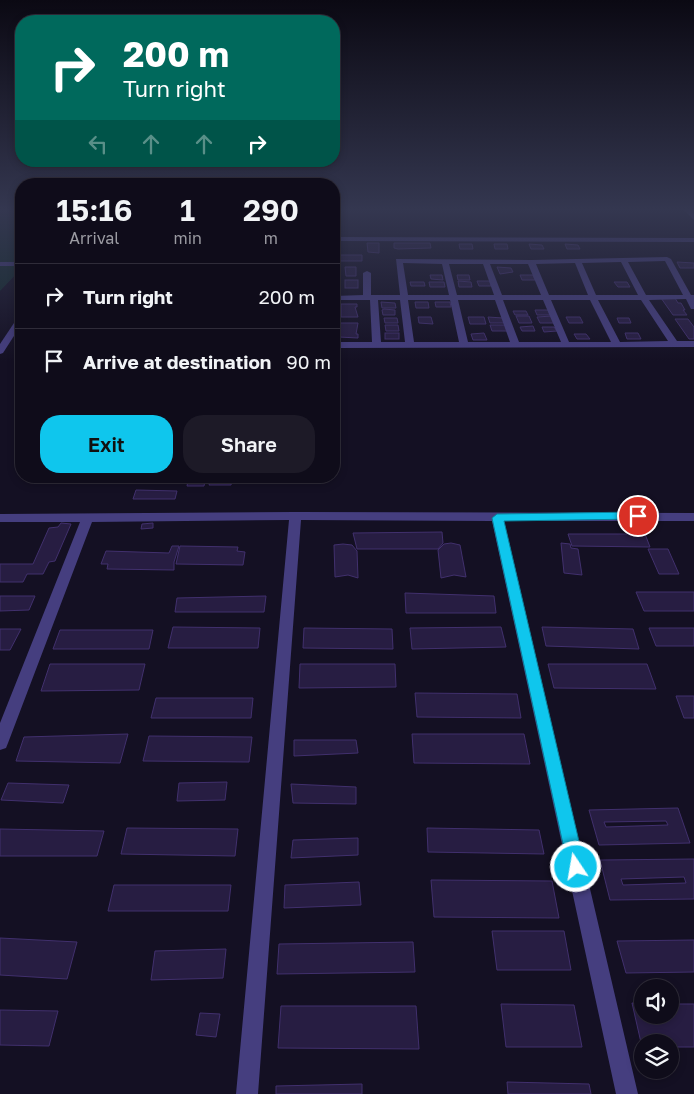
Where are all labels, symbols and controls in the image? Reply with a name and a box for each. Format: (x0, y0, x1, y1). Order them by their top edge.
text: 200 m (123, 33, 229, 75)
icon: right (40, 35, 105, 100)
text: Turn right (123, 75, 226, 102)
icon: left (84, 130, 112, 158)
icon: ahead (137, 130, 165, 158)
icon: ahead (190, 130, 218, 158)
icon: right (243, 130, 271, 158)
text: 15:16 (56, 192, 132, 228)
text: 1 (180, 192, 195, 228)
text: 290 (243, 192, 299, 228)
text: Arrival (69, 228, 119, 248)
text: min (174, 228, 202, 248)
text: m (264, 228, 278, 248)
icon: right (40, 282, 68, 310)
text: Turn right (83, 285, 173, 308)
text: 200 m (259, 285, 315, 308)
icon: arrive (40, 347, 68, 375)
text: Arrive at destination (83, 350, 271, 373)
text: 90 m (286, 350, 331, 373)
button: Exit (40, 415, 173, 473)
button: Share (183, 415, 315, 473)
pin (617, 495, 659, 537)
icon: arrive (624, 502, 652, 530)
position arrow (549, 840, 601, 892)
map controls (634, 979, 679, 1079)
button: sound (634, 979, 679, 1024)
button: layers (634, 1034, 679, 1079)

